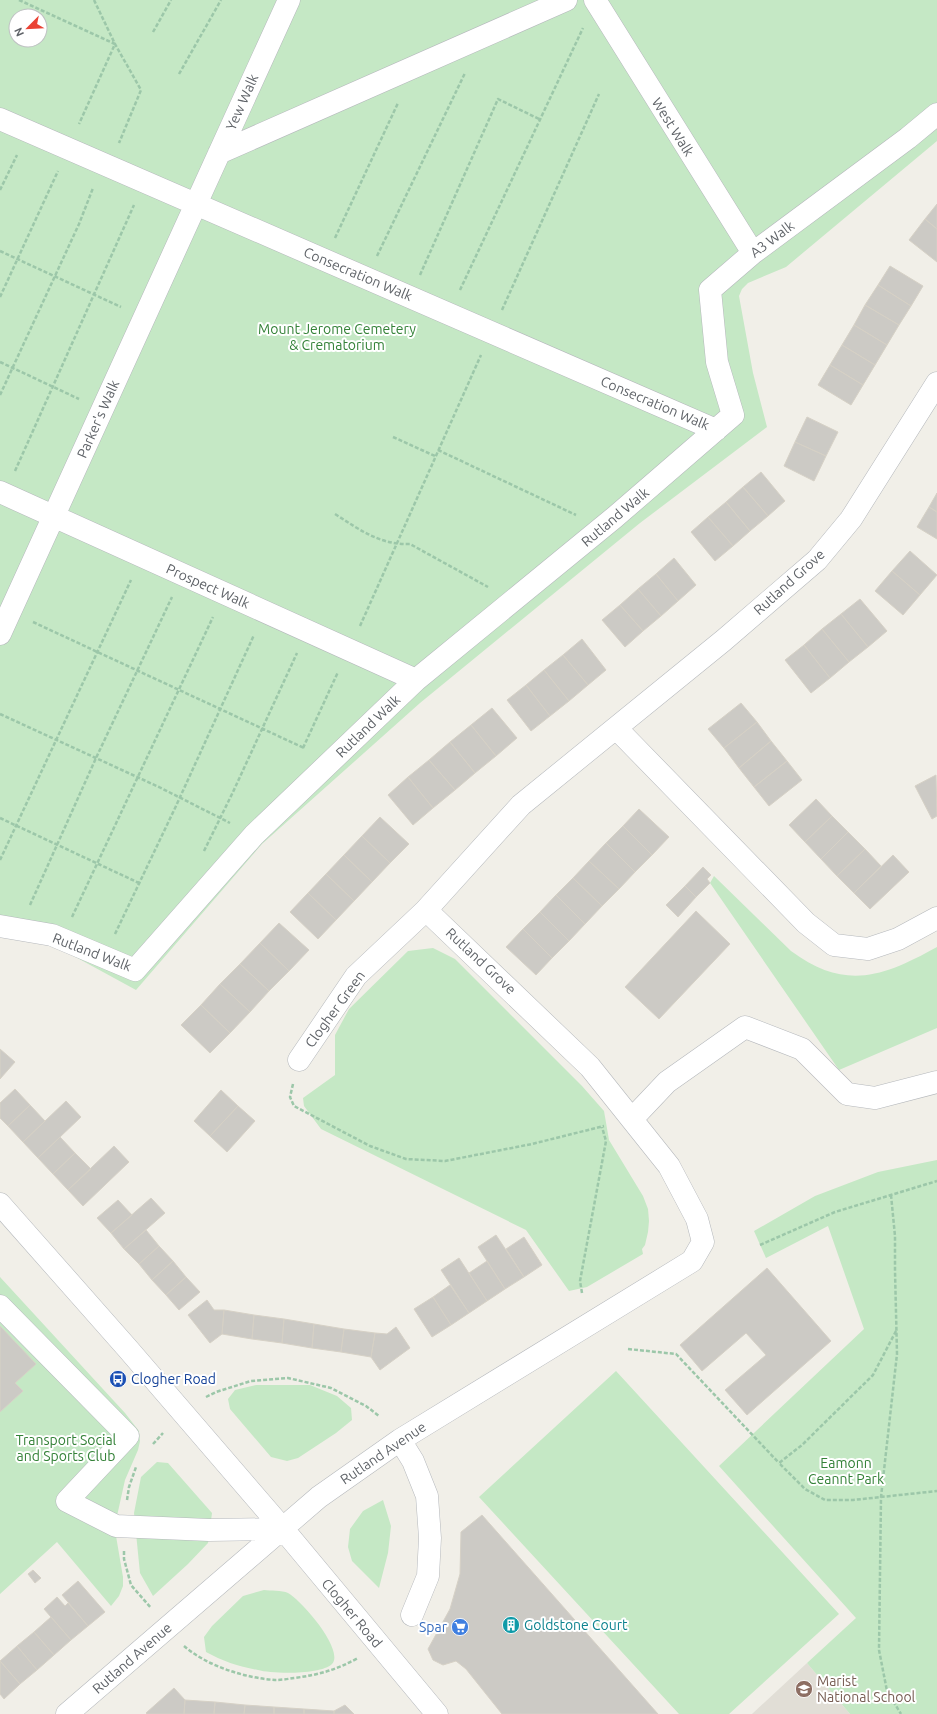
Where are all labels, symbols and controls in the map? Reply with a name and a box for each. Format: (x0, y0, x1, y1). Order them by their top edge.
north arrow (8, 8, 48, 48)
text: N (12, 26, 26, 38)
street label: Yew Walk (223, 71, 261, 133)
street label: West Walk (649, 95, 697, 159)
street label: A3 Walk (747, 217, 797, 261)
street label: Consecration Walk (301, 244, 415, 304)
park label: Mount Jerome Cemetery & Crematorium (258, 321, 416, 353)
street label: Consecration Walk (598, 373, 712, 433)
street label: Parker's Walk (74, 377, 122, 461)
street label: Rutland Walk (578, 484, 652, 550)
street label: Rutland Grove (750, 546, 828, 618)
street label: Prospect Walk (164, 560, 252, 612)
street label: Rutland Walk (333, 691, 403, 761)
street label: Rutland Grove (443, 925, 519, 997)
street label: Rutland Walk (50, 930, 134, 974)
street label: Clogher Green (302, 968, 368, 1050)
bus stop icon: Clogher Road (108, 1369, 128, 1389)
place label: Clogher Road (131, 1371, 216, 1387)
street label: Rutland Avenue (337, 1418, 429, 1488)
park label: Transport Social and Sports Club (16, 1432, 117, 1464)
park label: Eamonn Ceannt Park (808, 1455, 884, 1487)
street label: Clogher Road (319, 1575, 385, 1651)
building icon: Goldstone Court (501, 1615, 521, 1635)
supermarket icon: Spar (450, 1617, 470, 1637)
place label: Goldstone Court (524, 1617, 628, 1633)
street label: Rutland Avenue (89, 1619, 175, 1697)
place label: Spar (419, 1619, 448, 1635)
place label: Marist National School (817, 1673, 916, 1705)
school or university icon: Marist National School (794, 1679, 814, 1699)

